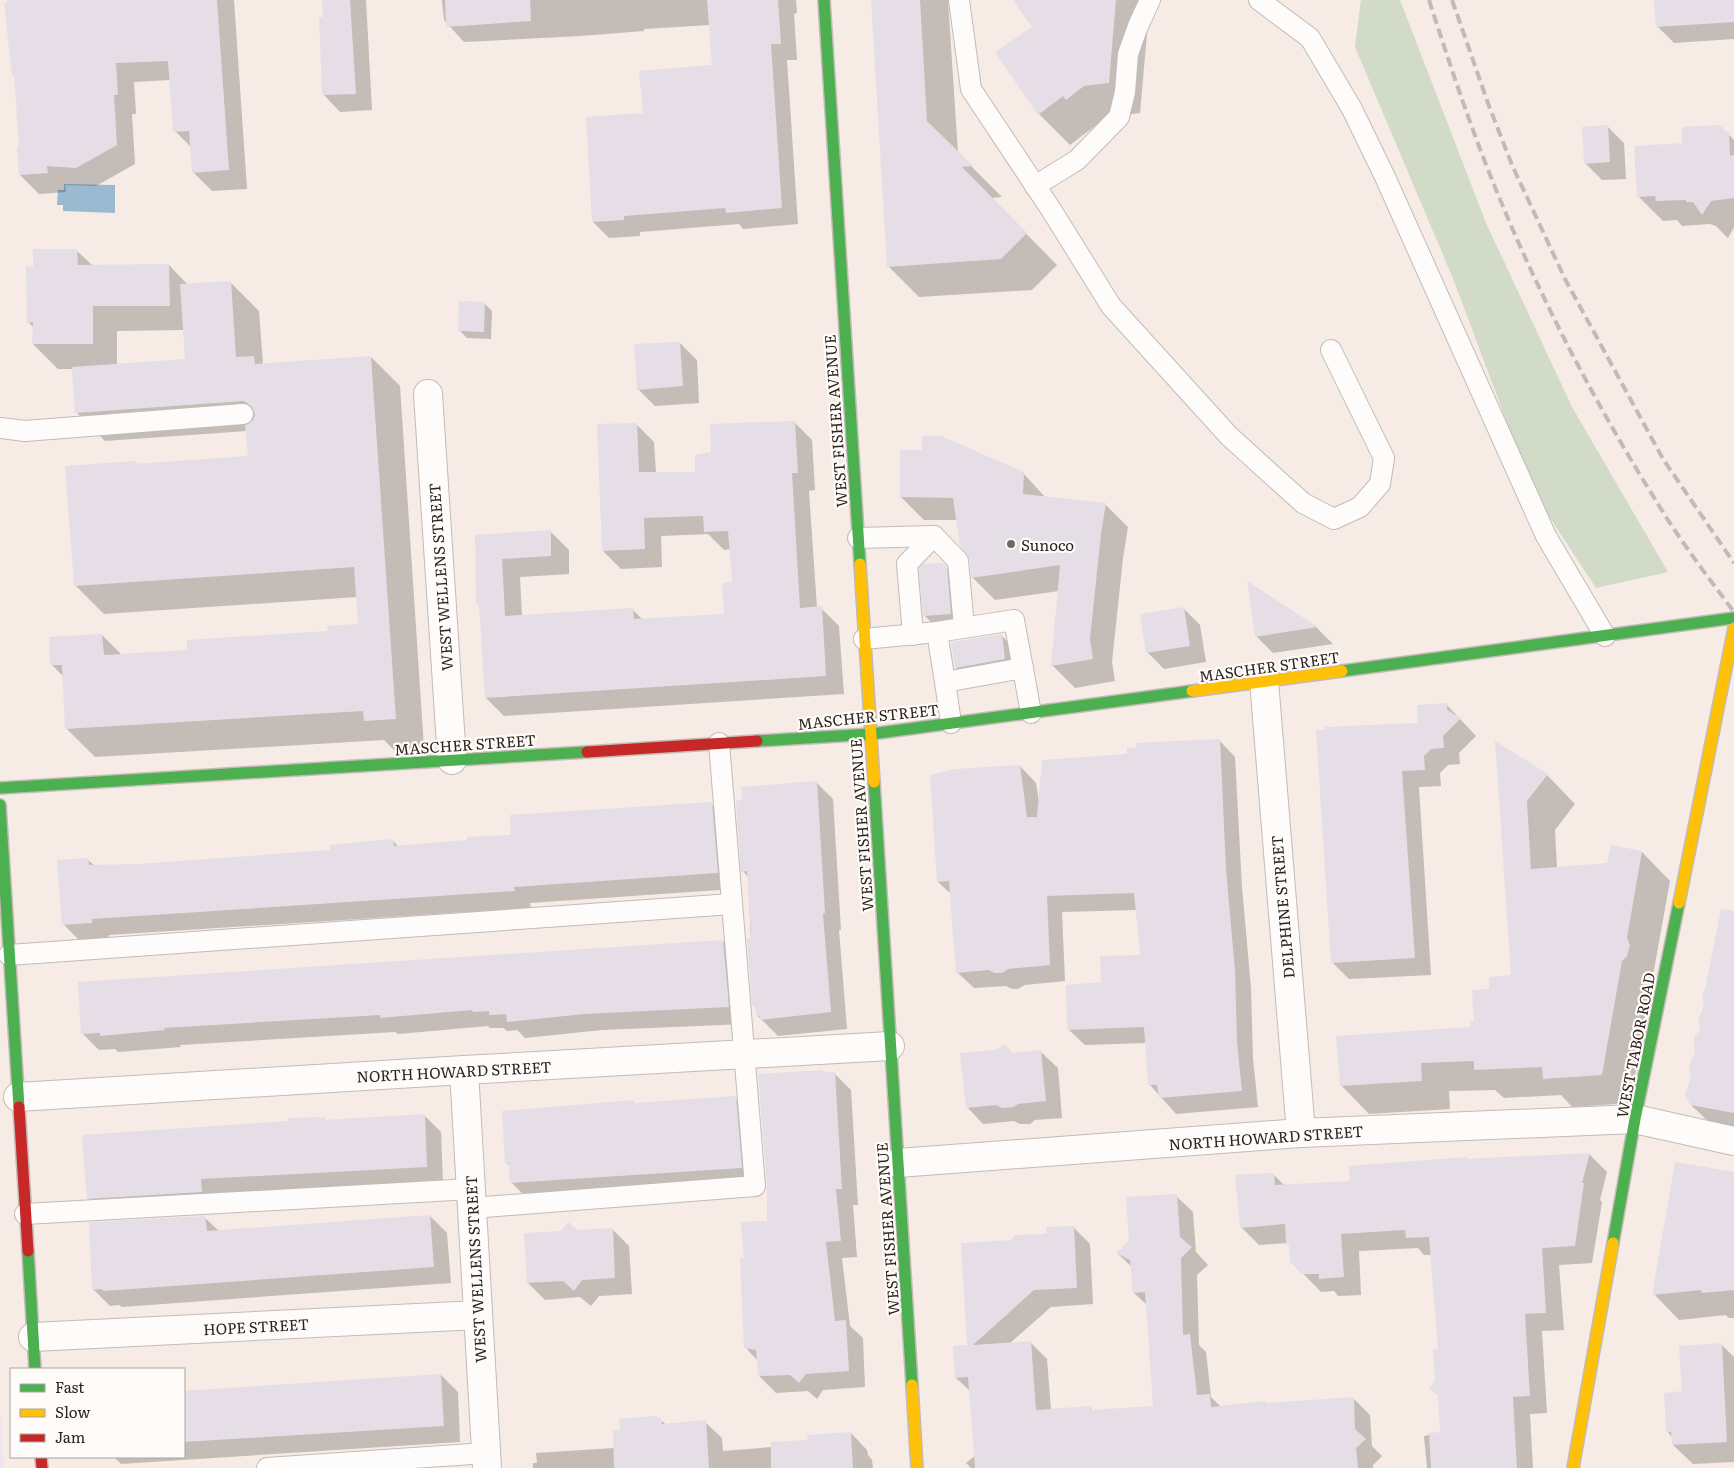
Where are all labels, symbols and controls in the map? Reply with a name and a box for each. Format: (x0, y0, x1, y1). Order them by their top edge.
street label: WEST FISHER AVENUE (817, 334, 853, 508)
street label: WEST WELLENS STREET (422, 482, 458, 672)
place label: Sunoco (1021, 533, 1074, 556)
marker: Sunoco (1005, 538, 1017, 550)
street label: MASCHER STREET (1197, 645, 1341, 687)
street label: MASCHER STREET (796, 697, 940, 735)
street label: MASCHER STREET (393, 728, 537, 760)
street label: WEST FISHER AVENUE (843, 738, 879, 912)
street label: DELPHINE STREET (1264, 834, 1300, 980)
street label: WEST TABOR ROAD (1610, 970, 1660, 1120)
street label: NORTH HOWARD STREET (356, 1054, 552, 1088)
street label: NORTH HOWARD STREET (1168, 1119, 1364, 1155)
street label: WEST FISHER AVENUE (869, 1142, 905, 1316)
street label: WEST WELLENS STREET (459, 1174, 491, 1364)
street label: HOPE STREET (203, 1312, 309, 1340)
legend (10, 1368, 185, 1458)
text: Fast (55, 1375, 84, 1398)
text: Slow (55, 1400, 90, 1423)
text: Jam (55, 1425, 86, 1448)

